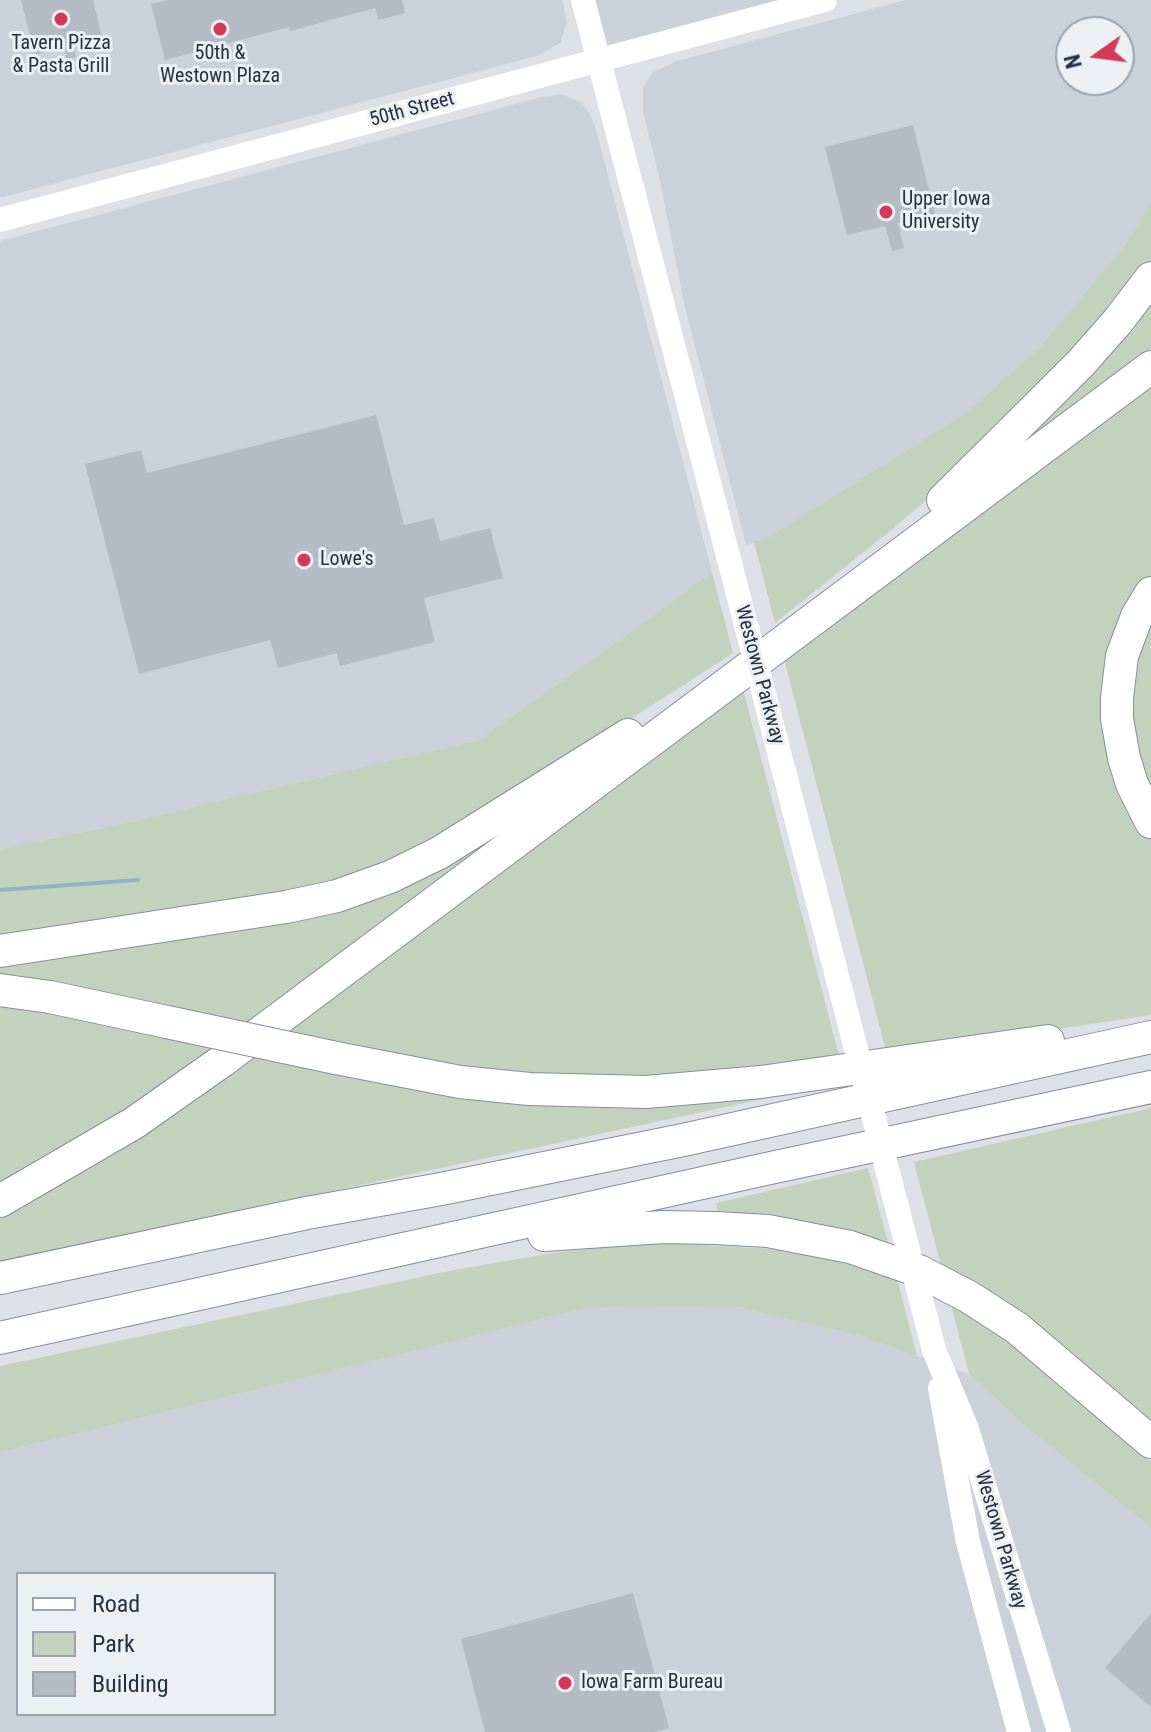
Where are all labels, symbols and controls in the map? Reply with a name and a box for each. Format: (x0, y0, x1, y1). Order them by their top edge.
marker: Tavern Pizza & Pasta Grill (52, 10, 70, 28)
north arrow (1055, 16, 1135, 96)
marker: 50th & Westown Plaza (211, 20, 229, 38)
place label: Tavern Pizza & Pasta Grill (11, 32, 111, 79)
place label: 50th & Westown Plaza (160, 42, 280, 89)
text: N (1059, 52, 1087, 71)
street label: 50th Street (367, 87, 457, 133)
place label: Upper Iowa University (902, 188, 991, 235)
marker: Upper Iowa University (877, 203, 895, 221)
place label: Lowe's (320, 548, 374, 572)
marker: Lowe's (295, 551, 313, 569)
street label: Westown Parkway (729, 603, 789, 747)
street label: Westown Parkway (969, 1468, 1031, 1612)
legend (16, 1572, 276, 1716)
text: Road (92, 1590, 140, 1618)
text: Park (92, 1630, 135, 1658)
text: Building (92, 1670, 169, 1698)
place label: Iowa Farm Bureau (581, 1671, 723, 1695)
marker: Iowa Farm Bureau (556, 1674, 574, 1692)

